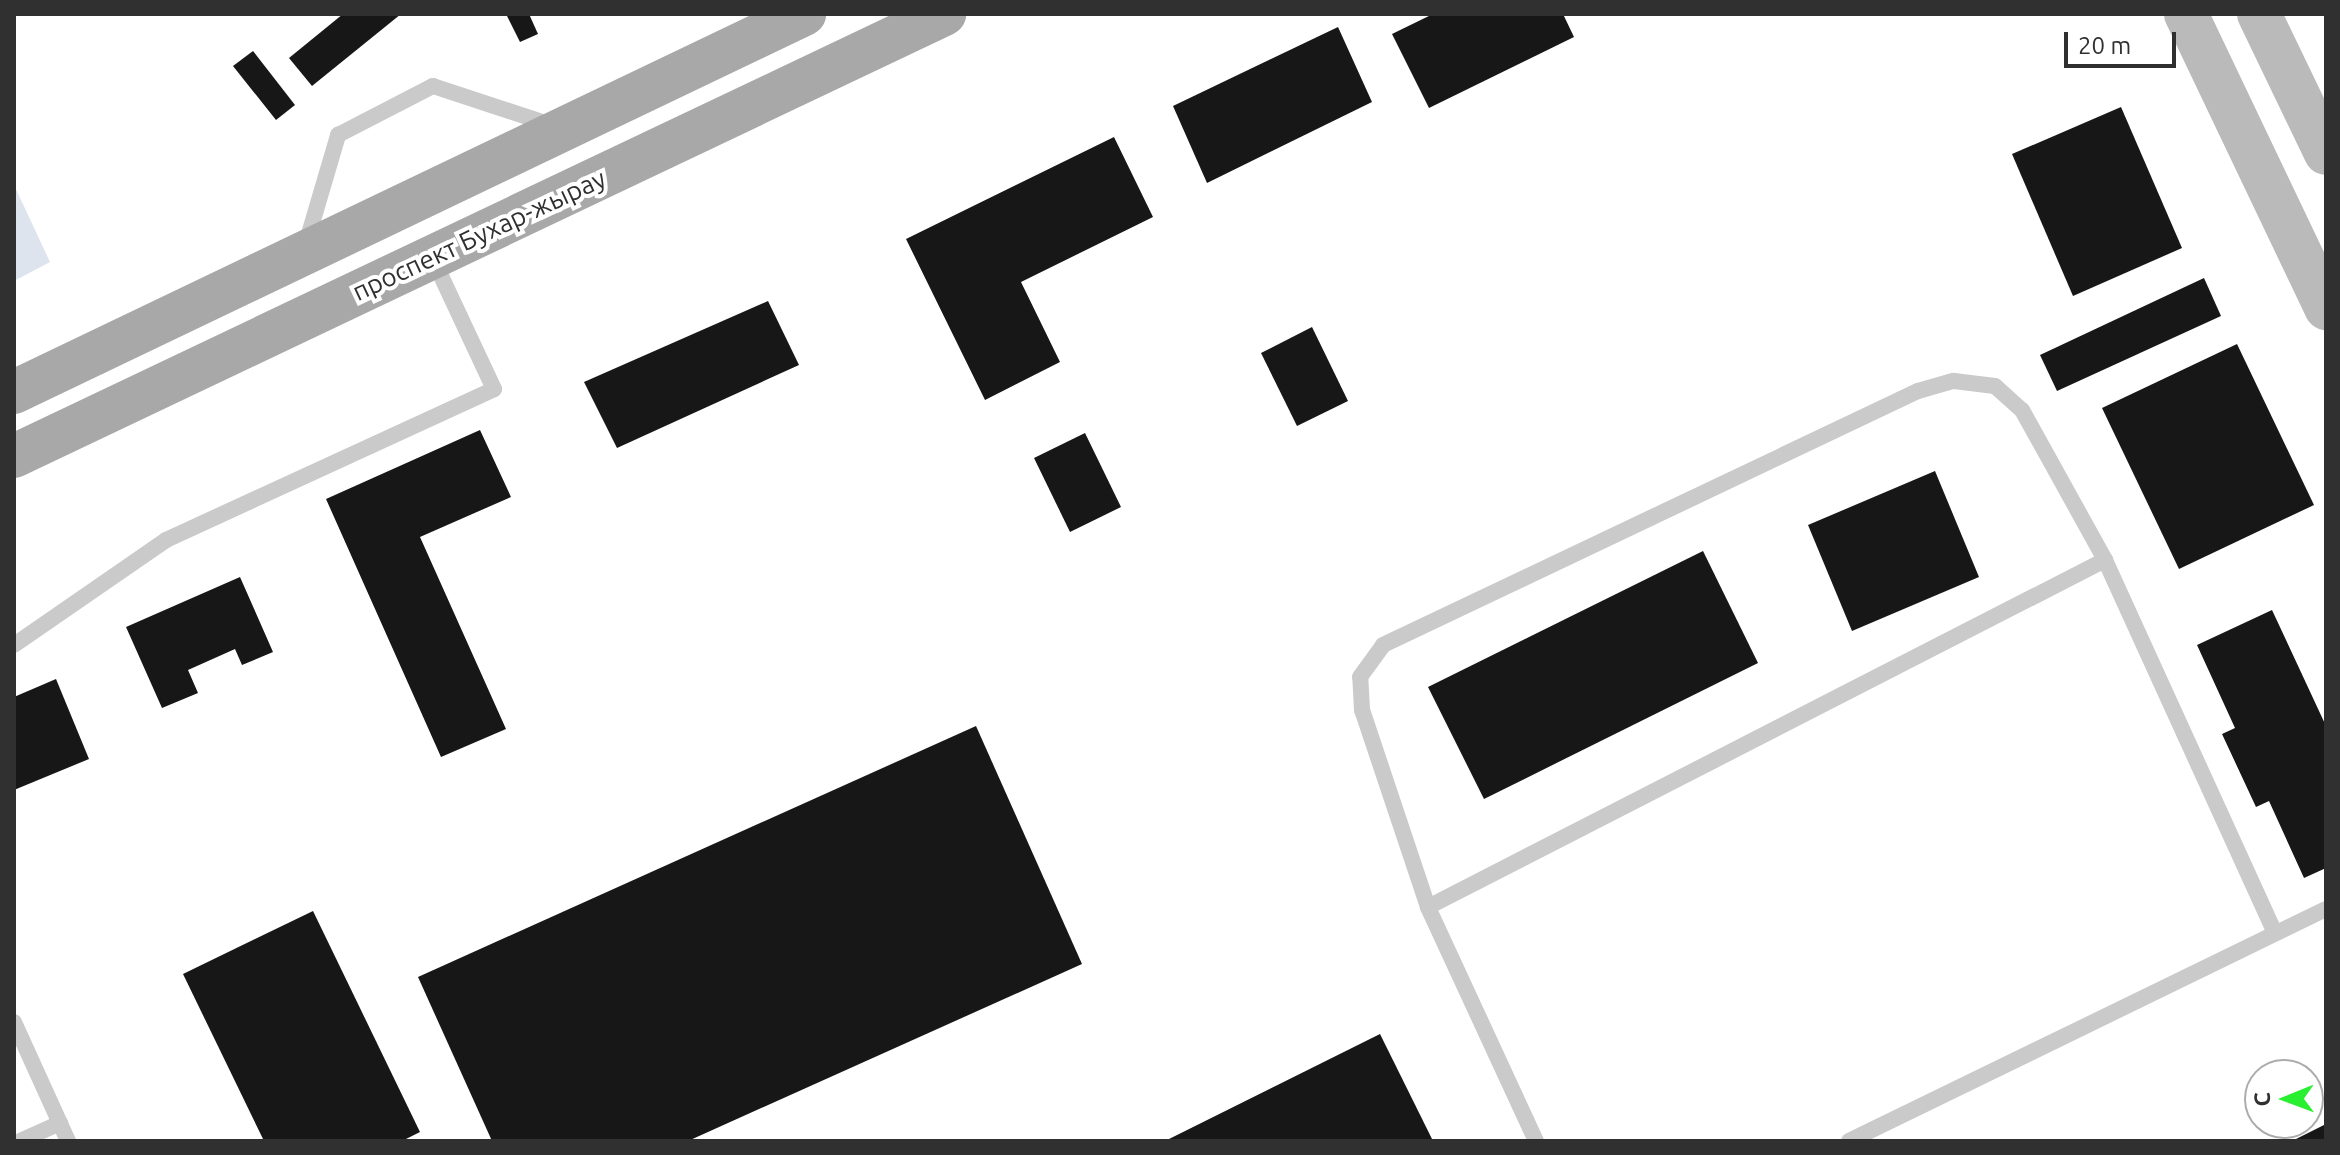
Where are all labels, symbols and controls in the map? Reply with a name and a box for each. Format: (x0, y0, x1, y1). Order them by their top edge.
scale bar (2068, 16, 2180, 66)
text: 20 m (2078, 32, 2131, 59)
street label: проспект Бухар-жырау (347, 163, 611, 307)
north arrow (2244, 1059, 2324, 1139)
text: С (2249, 1092, 2274, 1107)

